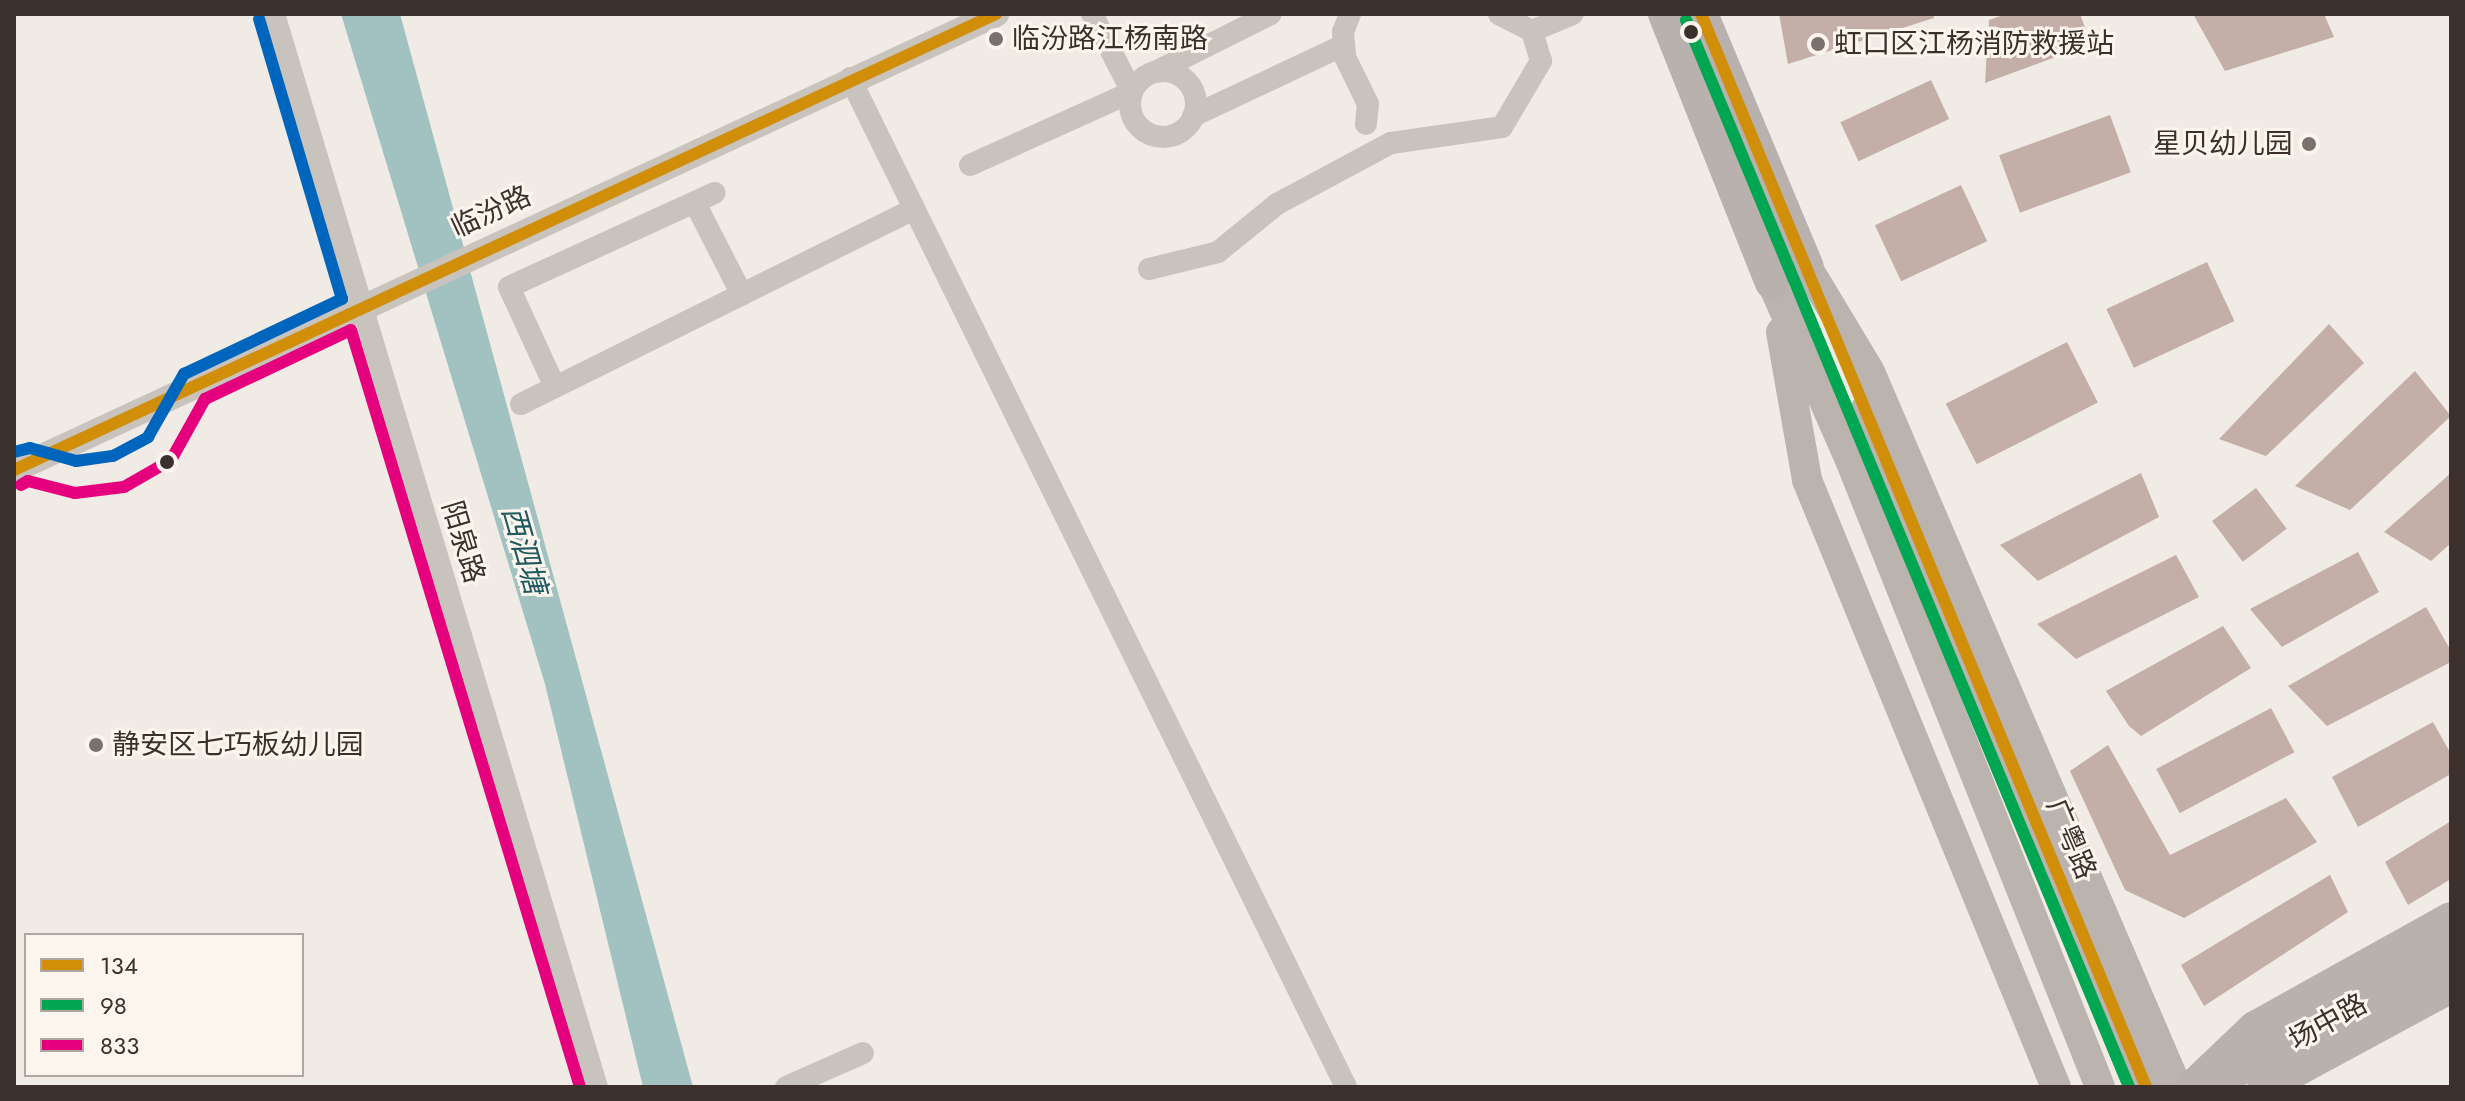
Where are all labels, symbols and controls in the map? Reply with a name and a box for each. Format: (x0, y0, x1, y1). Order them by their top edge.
place label: 临汾路江杨南路 (1012, 22, 1208, 56)
unlabelled marker (1683, 24, 1699, 40)
place label: 虹口区江杨消防救援站 (1834, 27, 2114, 61)
marker: 临汾路江杨南路 (987, 30, 1005, 48)
marker: 虹口区江杨消防救援站 (1809, 35, 1827, 53)
place label: 星贝幼儿园 (2153, 127, 2293, 161)
marker: 星贝幼儿园 (2300, 135, 2318, 153)
street label: 临汾路 (446, 179, 536, 245)
unlabelled marker (159, 454, 175, 470)
street label: 阳泉路 (435, 497, 491, 587)
water label: 西泗塘 (494, 502, 554, 598)
place label: 静安区七巧板幼儿园 (112, 728, 364, 762)
marker: 静安区七巧板幼儿园 (87, 736, 105, 754)
street label: 广粤路 (2039, 794, 2103, 884)
legend (24, 933, 304, 1077)
text: 134 (100, 948, 138, 983)
street label: 场中路 (2283, 987, 2373, 1057)
text: 98 (100, 988, 127, 1023)
text: 833 (100, 1028, 139, 1063)

